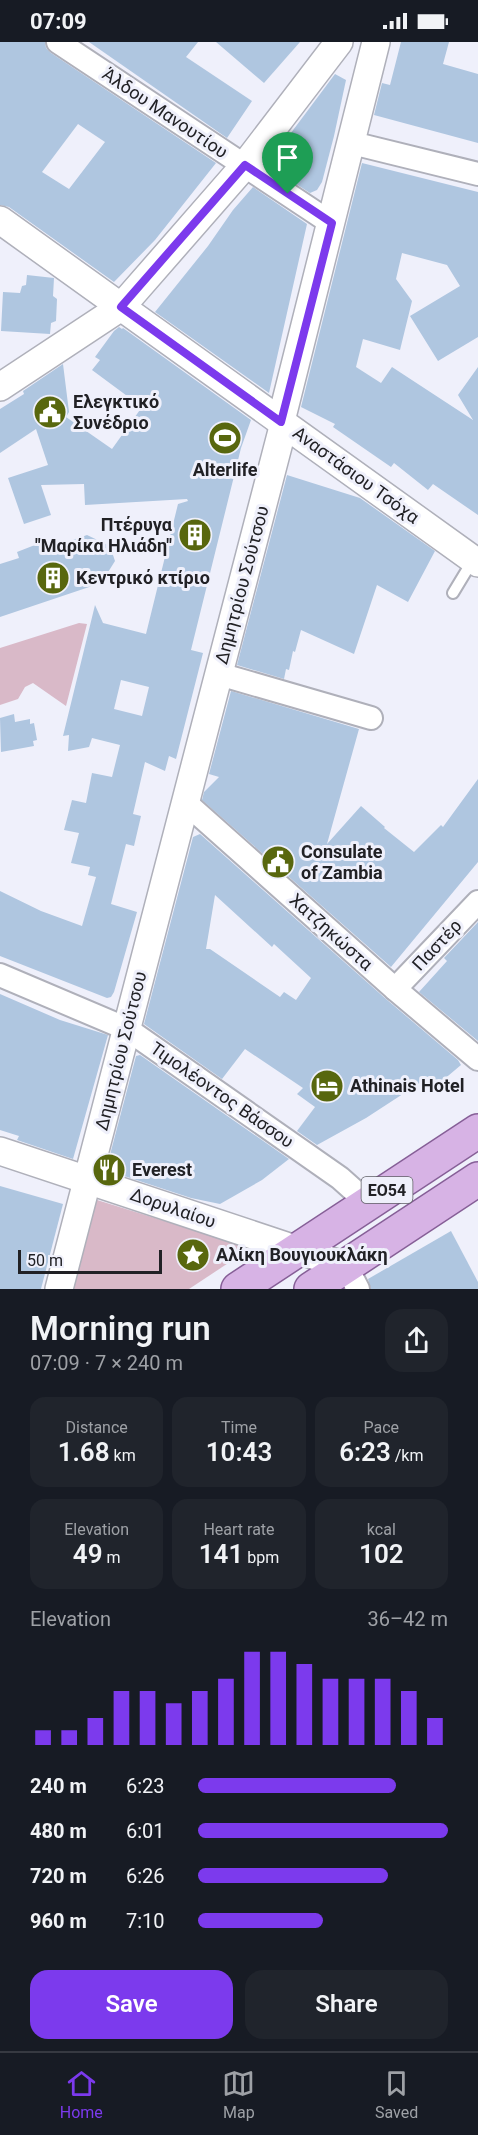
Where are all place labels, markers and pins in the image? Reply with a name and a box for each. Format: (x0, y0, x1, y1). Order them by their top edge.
pin (262, 132, 313, 194)
place label: Ελεγκτικό Συνέδριο (73, 391, 159, 433)
public building icon: Ελεγκτικό Συνέδριο (32, 394, 68, 430)
sports icon: Alterlife (207, 420, 243, 456)
place label: Alterlife (193, 459, 258, 480)
place label: Πτέρυγα "Μαρίκα Ηλιάδη" (35, 514, 173, 556)
building icon: Πτέρυγα "Μαρίκα Ηλιάδη" (177, 517, 213, 553)
building icon: Κεντρικό κτίριο (35, 560, 71, 596)
place label: Κεντρικό κτίριο (76, 567, 210, 588)
place label: Consulate of Zambia (301, 841, 383, 883)
public building icon: Consulate of Zambia (260, 844, 296, 880)
hotel icon: Athinais Hotel (309, 1068, 345, 1104)
place label: Athinais Hotel (350, 1075, 465, 1096)
restaurant icon: Everest (91, 1152, 127, 1188)
place label: Everest (132, 1159, 192, 1180)
place icon: Αλίκη Βουγιουκλάκη (175, 1237, 211, 1273)
place label: Αλίκη Βουγιουκλάκη (216, 1244, 388, 1265)

